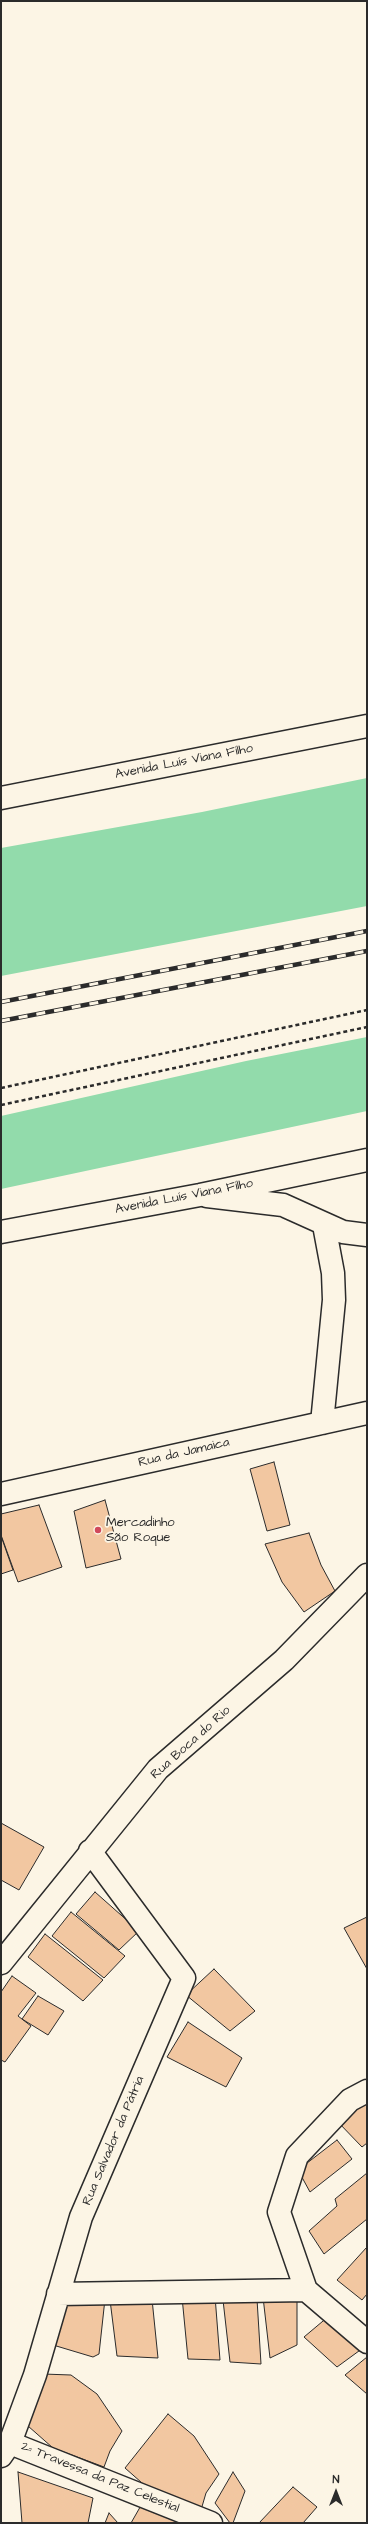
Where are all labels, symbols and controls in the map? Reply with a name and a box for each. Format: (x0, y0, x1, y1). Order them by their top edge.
street label: Avenida Luís Viana Filho (114, 741, 254, 783)
street label: Avenida Luís Viana Filho (114, 1176, 254, 1218)
street label: Rua da Jamaica (137, 1435, 231, 1471)
place label: Mercadinho São Roque (106, 1515, 175, 1546)
marker: Mercadinho São Roque (93, 1525, 103, 1535)
street label: Rua Boca do Rio (148, 1703, 234, 1783)
street label: Rua Salvador da Pátria (80, 2074, 148, 2208)
street label: 2ª Travessa da Paz Celestial (19, 2439, 181, 2517)
north arrow (316, 2472, 356, 2512)
text: N (333, 2472, 339, 2487)

